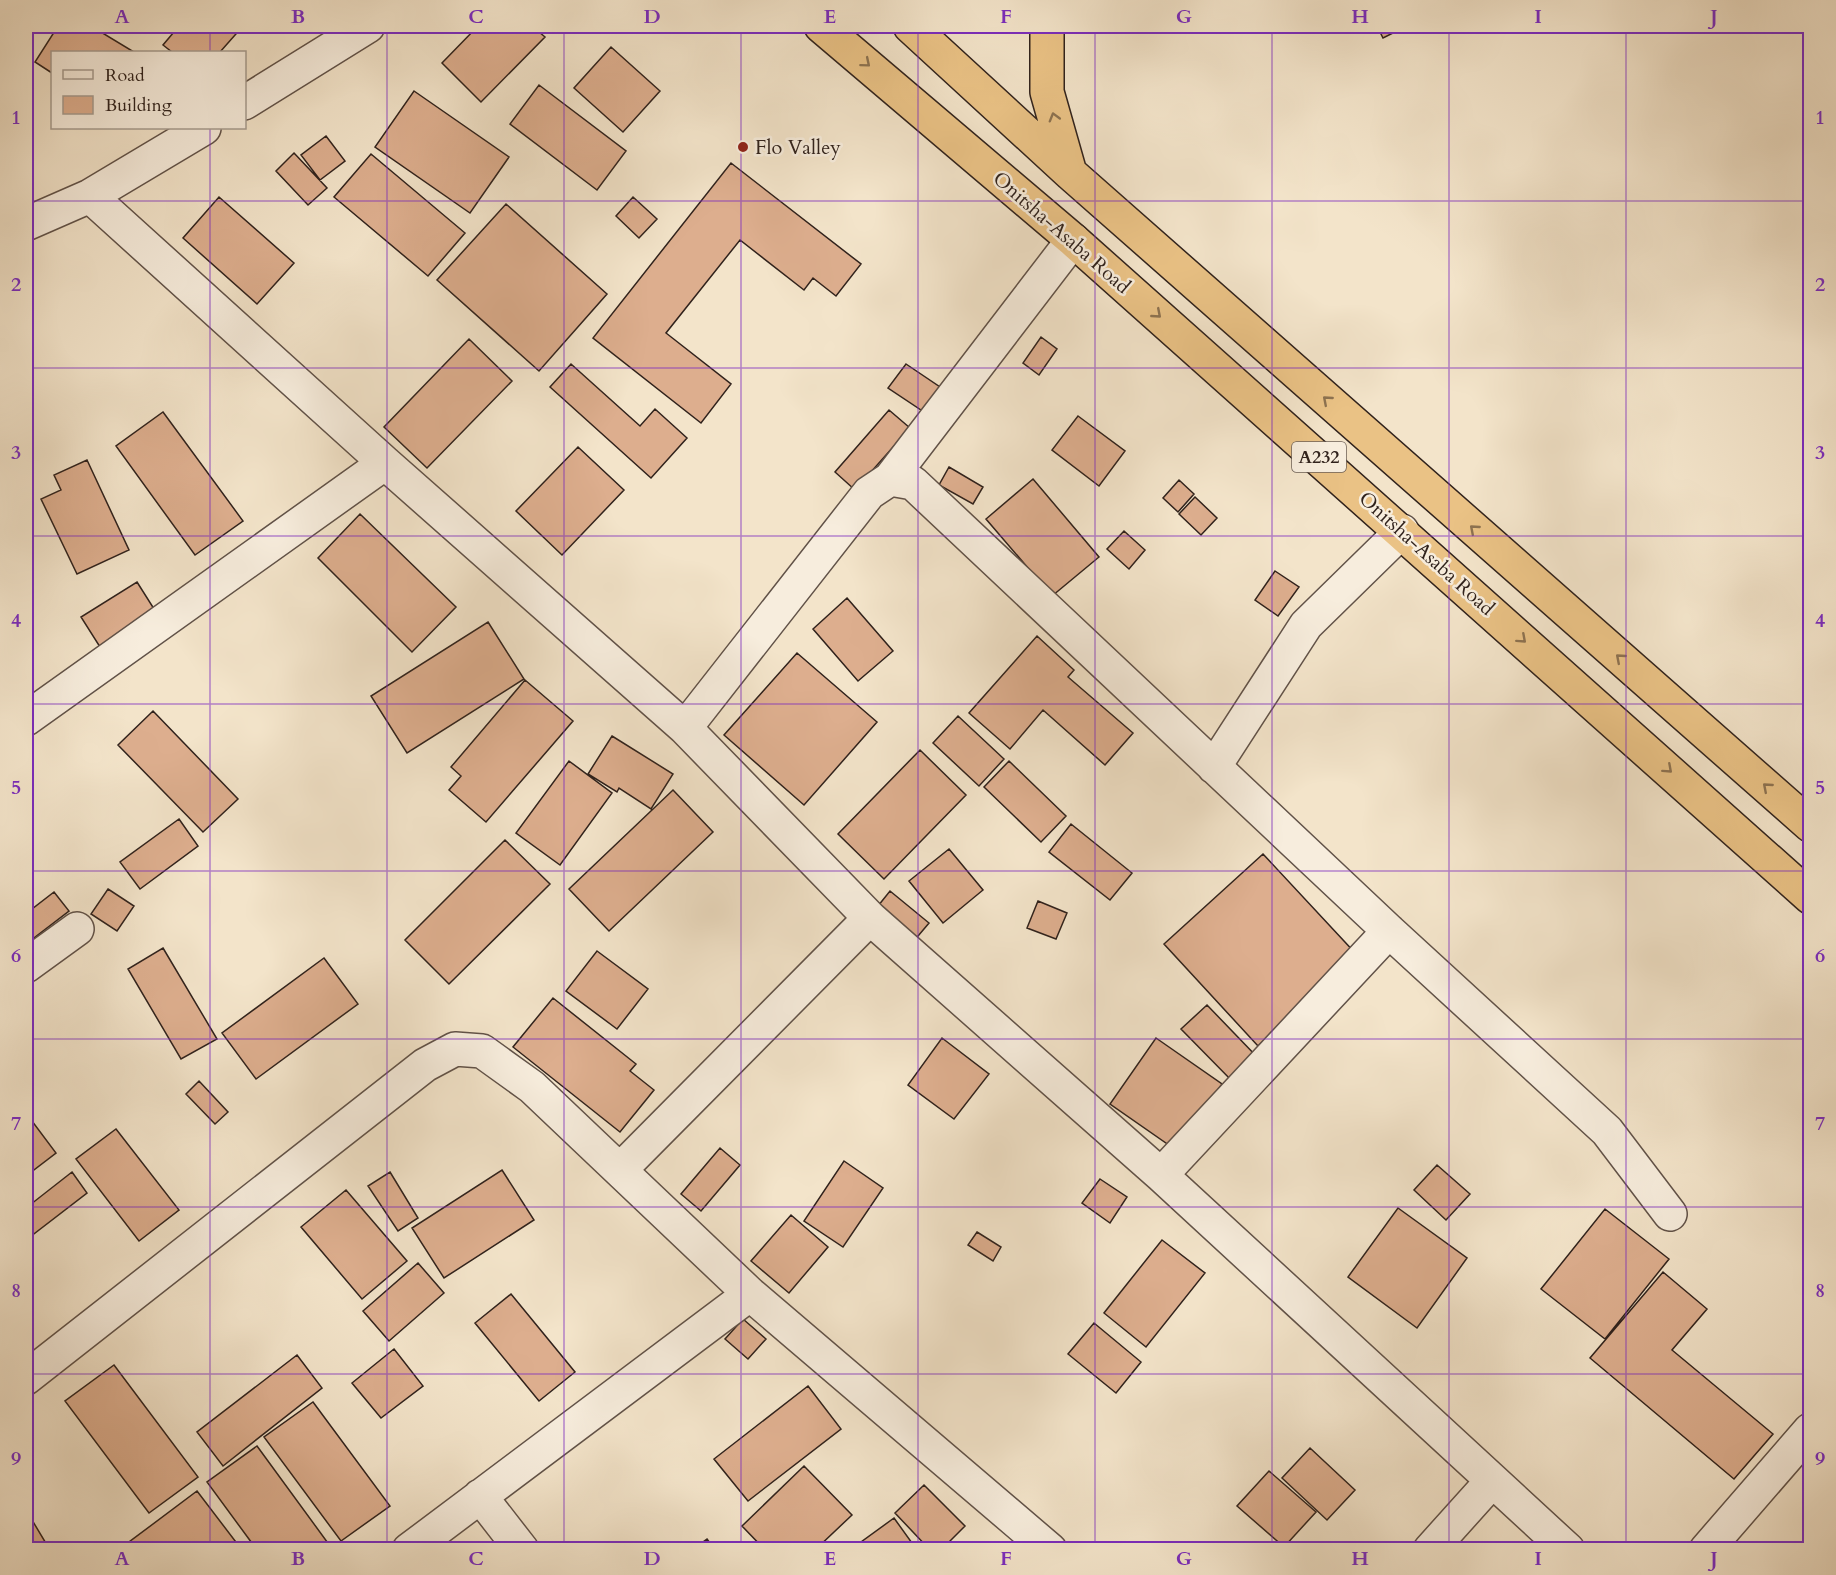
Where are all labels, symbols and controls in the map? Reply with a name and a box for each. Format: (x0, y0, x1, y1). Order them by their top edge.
text: A (114, 3, 130, 30)
text: B (291, 3, 305, 30)
text: C (468, 3, 484, 30)
text: D (643, 3, 661, 30)
text: E (824, 3, 836, 30)
text: F (1000, 3, 1012, 30)
text: G (1176, 3, 1192, 30)
text: H (1351, 3, 1369, 30)
text: I (1534, 3, 1542, 30)
text: J (1707, 3, 1718, 30)
legend (51, 51, 246, 129)
one-way arrow (859, 56, 870, 67)
text: Road (105, 63, 145, 88)
text: Building (105, 93, 173, 118)
text: 1 (11, 104, 21, 131)
text: 1 (1815, 104, 1825, 131)
one-way arrow (1049, 112, 1061, 123)
place label: Flo Valley (755, 134, 841, 161)
marker: Flo Valley (736, 140, 750, 154)
street label: Onitsha-Asaba Road (987, 165, 1136, 300)
text: 2 (11, 271, 21, 298)
text: 2 (1815, 271, 1825, 298)
one-way arrow (1150, 307, 1161, 318)
one-way arrow (1324, 396, 1334, 407)
text: 3 (11, 439, 21, 466)
text: 3 (1815, 439, 1825, 466)
road number: A232 (1292, 442, 1346, 472)
street label: Onitsha-Asaba Road (1353, 485, 1501, 622)
one-way arrow (1470, 525, 1481, 536)
text: 4 (11, 607, 21, 634)
text: 4 (1815, 607, 1825, 634)
one-way arrow (1516, 632, 1526, 643)
one-way arrow (1616, 654, 1627, 665)
one-way arrow (1661, 762, 1671, 773)
text: 5 (11, 774, 21, 801)
text: 5 (1815, 774, 1825, 801)
one-way arrow (1763, 783, 1773, 794)
text: 6 (11, 942, 21, 969)
text: 6 (1815, 942, 1825, 969)
text: 7 (11, 1110, 21, 1137)
text: 7 (1815, 1110, 1825, 1137)
text: 8 (11, 1277, 21, 1304)
text: 8 (1815, 1277, 1825, 1304)
text: 9 (11, 1445, 21, 1472)
text: 9 (1815, 1445, 1825, 1472)
text: A (114, 1545, 130, 1572)
text: B (291, 1545, 305, 1572)
text: C (468, 1545, 484, 1572)
text: D (643, 1545, 661, 1572)
text: E (824, 1545, 836, 1572)
text: F (1000, 1545, 1012, 1572)
text: G (1176, 1545, 1192, 1572)
text: H (1351, 1545, 1369, 1572)
text: I (1534, 1545, 1542, 1572)
text: J (1707, 1545, 1718, 1572)

